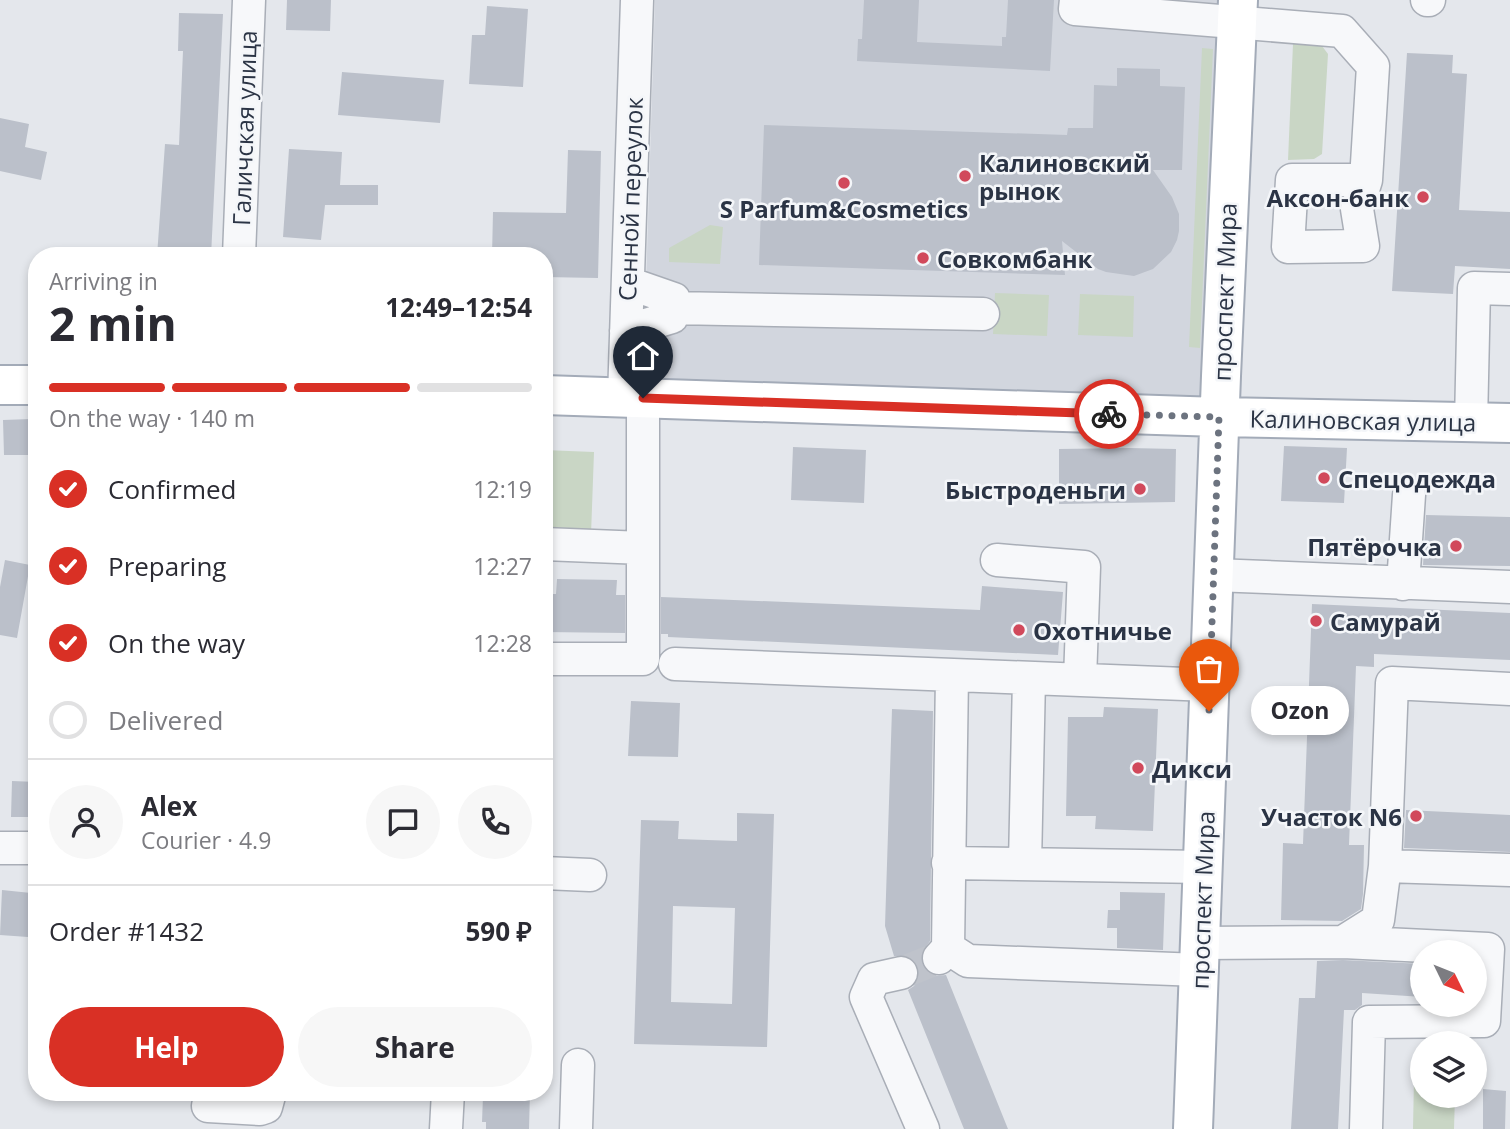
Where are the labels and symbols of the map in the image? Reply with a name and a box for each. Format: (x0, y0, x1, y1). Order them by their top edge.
street label: Галичская улица (224, 30, 264, 226)
street label: Сенной переулок (610, 96, 650, 302)
place label: Калиновский рынок (979, 146, 1150, 207)
marker: Калиновский рынок (957, 168, 973, 184)
marker: S Parfum&Cosmetics (836, 175, 852, 191)
place label: Аксон-банк (1267, 181, 1409, 214)
marker: Аксон-банк (1415, 189, 1431, 205)
place label: S Parfum&Cosmetics (720, 192, 968, 225)
street label: проспект Мира (1204, 202, 1244, 382)
place label: Совкомбанк (937, 242, 1093, 275)
marker: Совкомбанк (915, 250, 931, 266)
pin (613, 326, 673, 398)
courier (1074, 379, 1144, 449)
street label: Калиновская улица (1249, 402, 1477, 438)
place label: Спецодежда (1338, 462, 1496, 495)
marker: Спецодежда (1316, 470, 1332, 486)
place label: Быстроденьги (945, 473, 1126, 506)
marker: Быстроденьги (1132, 481, 1148, 497)
place label: Пятёрочка (1307, 530, 1442, 563)
marker: Пятёрочка (1448, 538, 1464, 554)
place label: Самурай (1330, 605, 1441, 638)
marker: Самурай (1308, 613, 1324, 629)
place label: Охотничье (1033, 614, 1172, 647)
marker: Охотничье (1011, 622, 1027, 638)
pin (1179, 639, 1239, 711)
callout: Ozon (1251, 686, 1349, 736)
place label: Дикси (1152, 752, 1232, 785)
marker: Дикси (1130, 760, 1146, 776)
place label: Участок N6 (1261, 800, 1402, 833)
marker: Участок N6 (1408, 808, 1424, 824)
street label: проспект Мира (1182, 810, 1222, 990)
north arrow (1410, 940, 1488, 1017)

